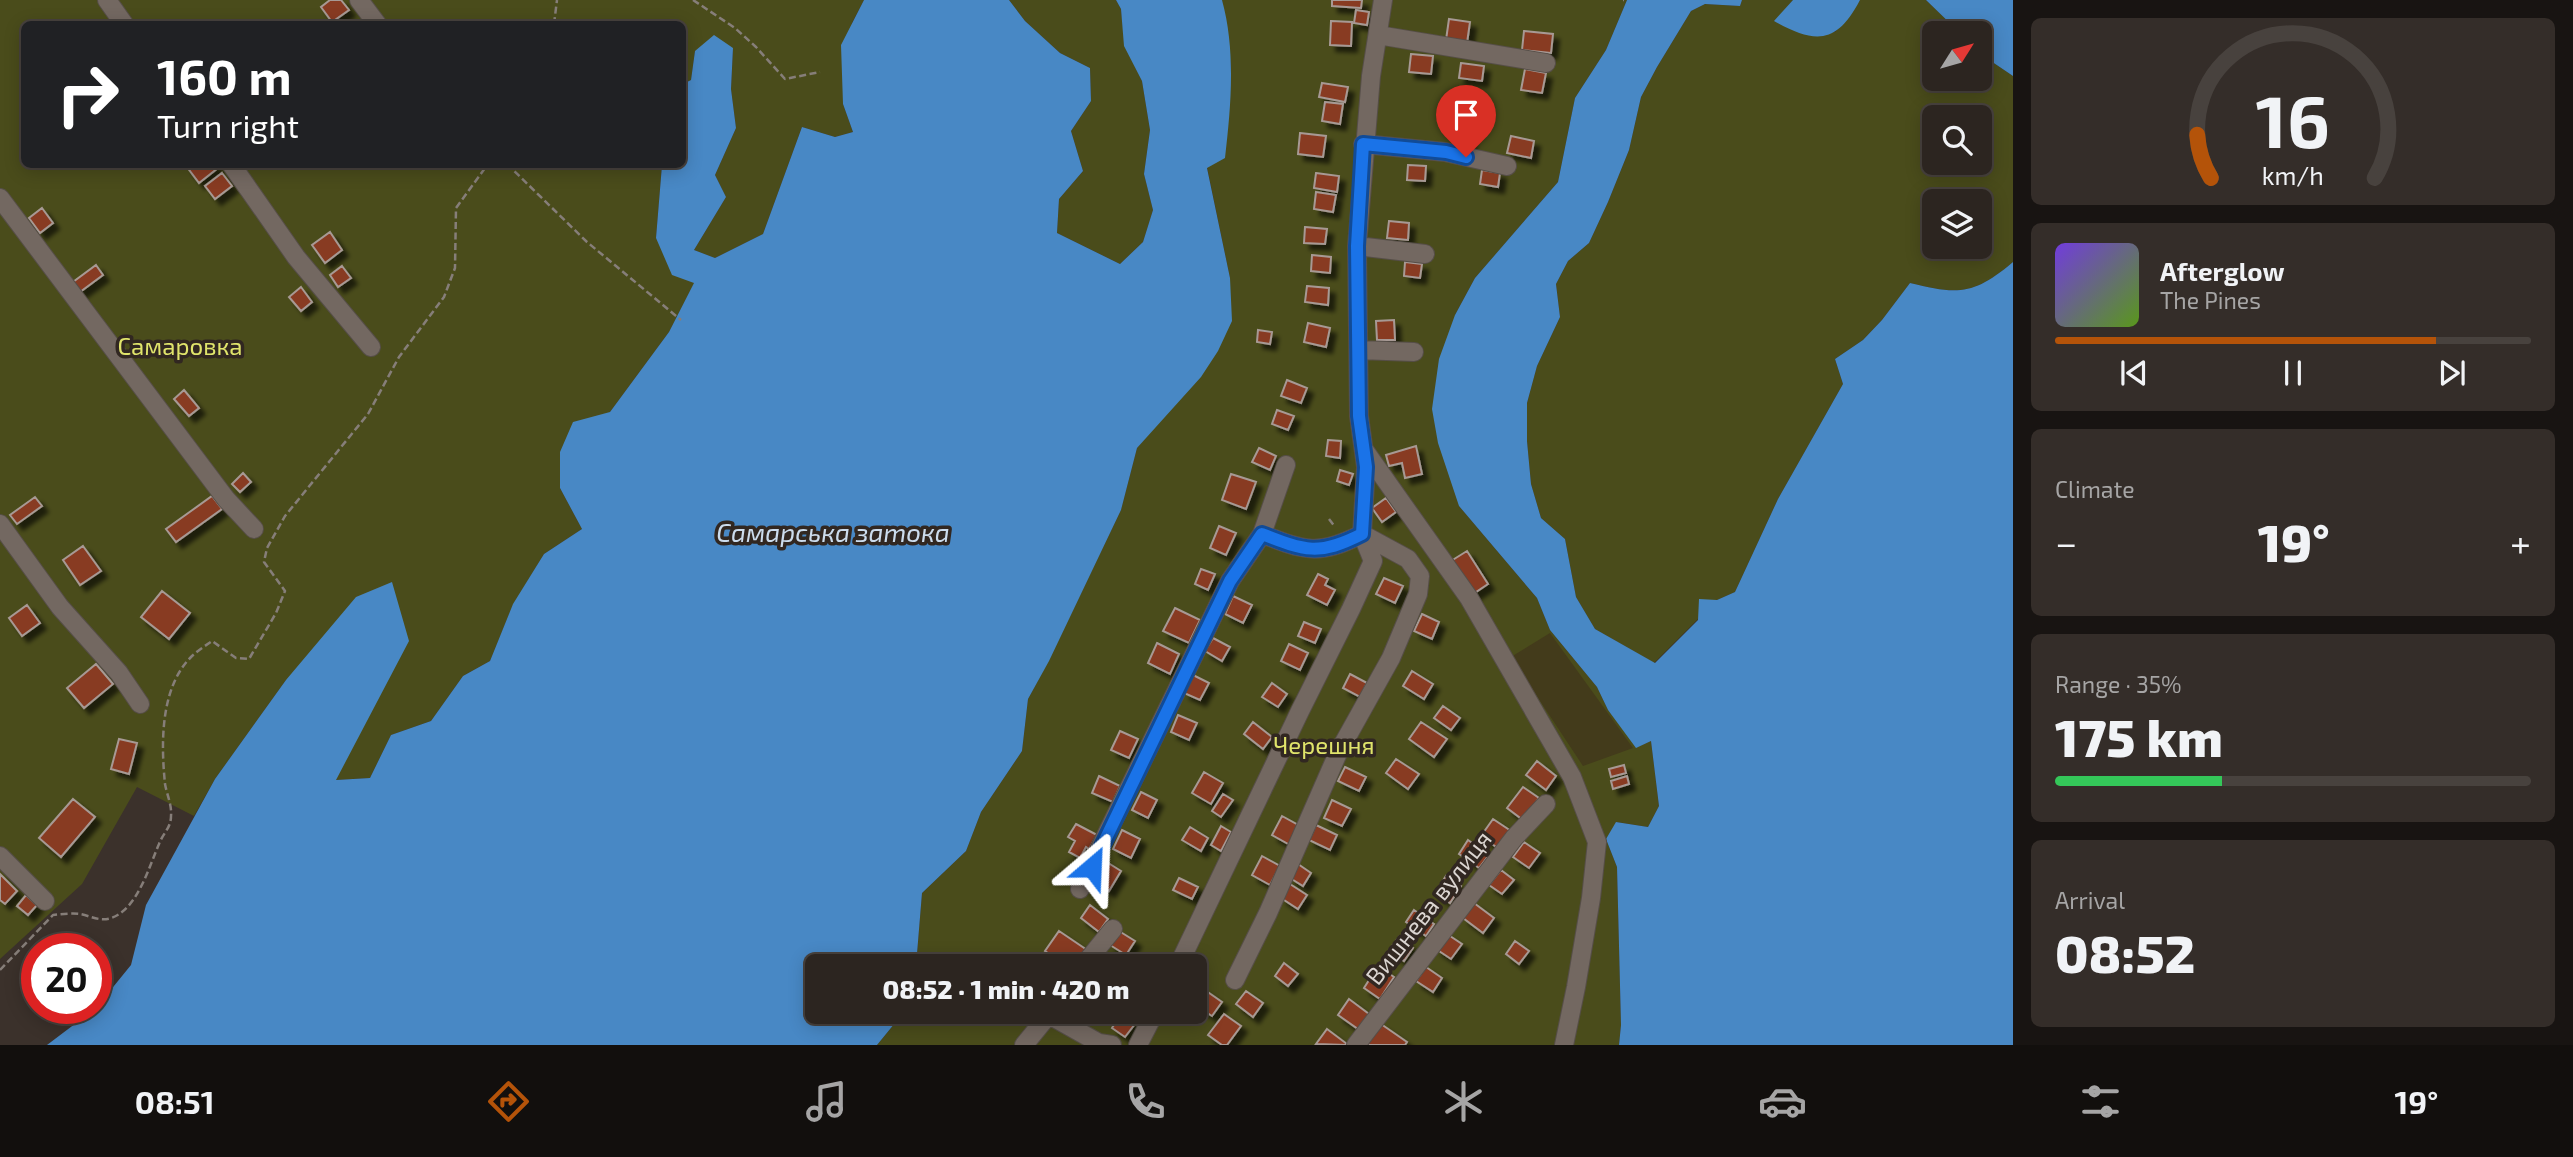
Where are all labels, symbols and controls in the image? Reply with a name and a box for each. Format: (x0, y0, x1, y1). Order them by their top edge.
north arrow (1922, 21, 1992, 91)
map controls (1922, 21, 1992, 259)
text: 160 m (157, 46, 292, 105)
icon: right (42, 49, 133, 140)
text: 16 (2256, 75, 2330, 163)
pin (1436, 85, 1496, 157)
icon: arrive (1447, 96, 1485, 134)
button: search (1922, 105, 1992, 175)
text: Turn right (157, 106, 299, 144)
text: km/h (2262, 160, 2324, 190)
button: layers (1922, 189, 1992, 259)
text: Afterglow (2160, 255, 2285, 286)
text: The Pines (2160, 286, 2261, 314)
park label: Самаровка (117, 331, 243, 360)
icon: previous (2115, 354, 2153, 392)
icon: pause (2274, 354, 2312, 392)
icon: next (2433, 354, 2471, 392)
text: Climate (2055, 475, 2135, 503)
text: 19° (2258, 510, 2330, 572)
water label: Самарська затока (716, 516, 950, 547)
text: − (2055, 519, 2077, 565)
text: + (2510, 519, 2531, 565)
text: Range · 35% (2055, 670, 2182, 698)
text: 175 km (2055, 705, 2223, 767)
park label: Черешня (1273, 730, 1375, 759)
street label: Вишнева вулиця (1359, 824, 1498, 990)
position arrow (1055, 830, 1129, 904)
text: Arrival (2055, 886, 2125, 914)
text: 08:52 (2055, 921, 2195, 983)
speed limit sign: 20 (21, 933, 112, 1024)
text: 08:52 · 1 min · 420 m (883, 973, 1129, 1004)
icon: directions (484, 1077, 533, 1126)
icon: music (802, 1077, 851, 1126)
icon: phone (1121, 1077, 1170, 1126)
icon: climate (1439, 1077, 1488, 1126)
icon: car (1758, 1077, 1807, 1126)
icon: filters (2076, 1077, 2125, 1126)
text: 08:51 (135, 1082, 215, 1120)
text: 19° (2395, 1082, 2438, 1120)

